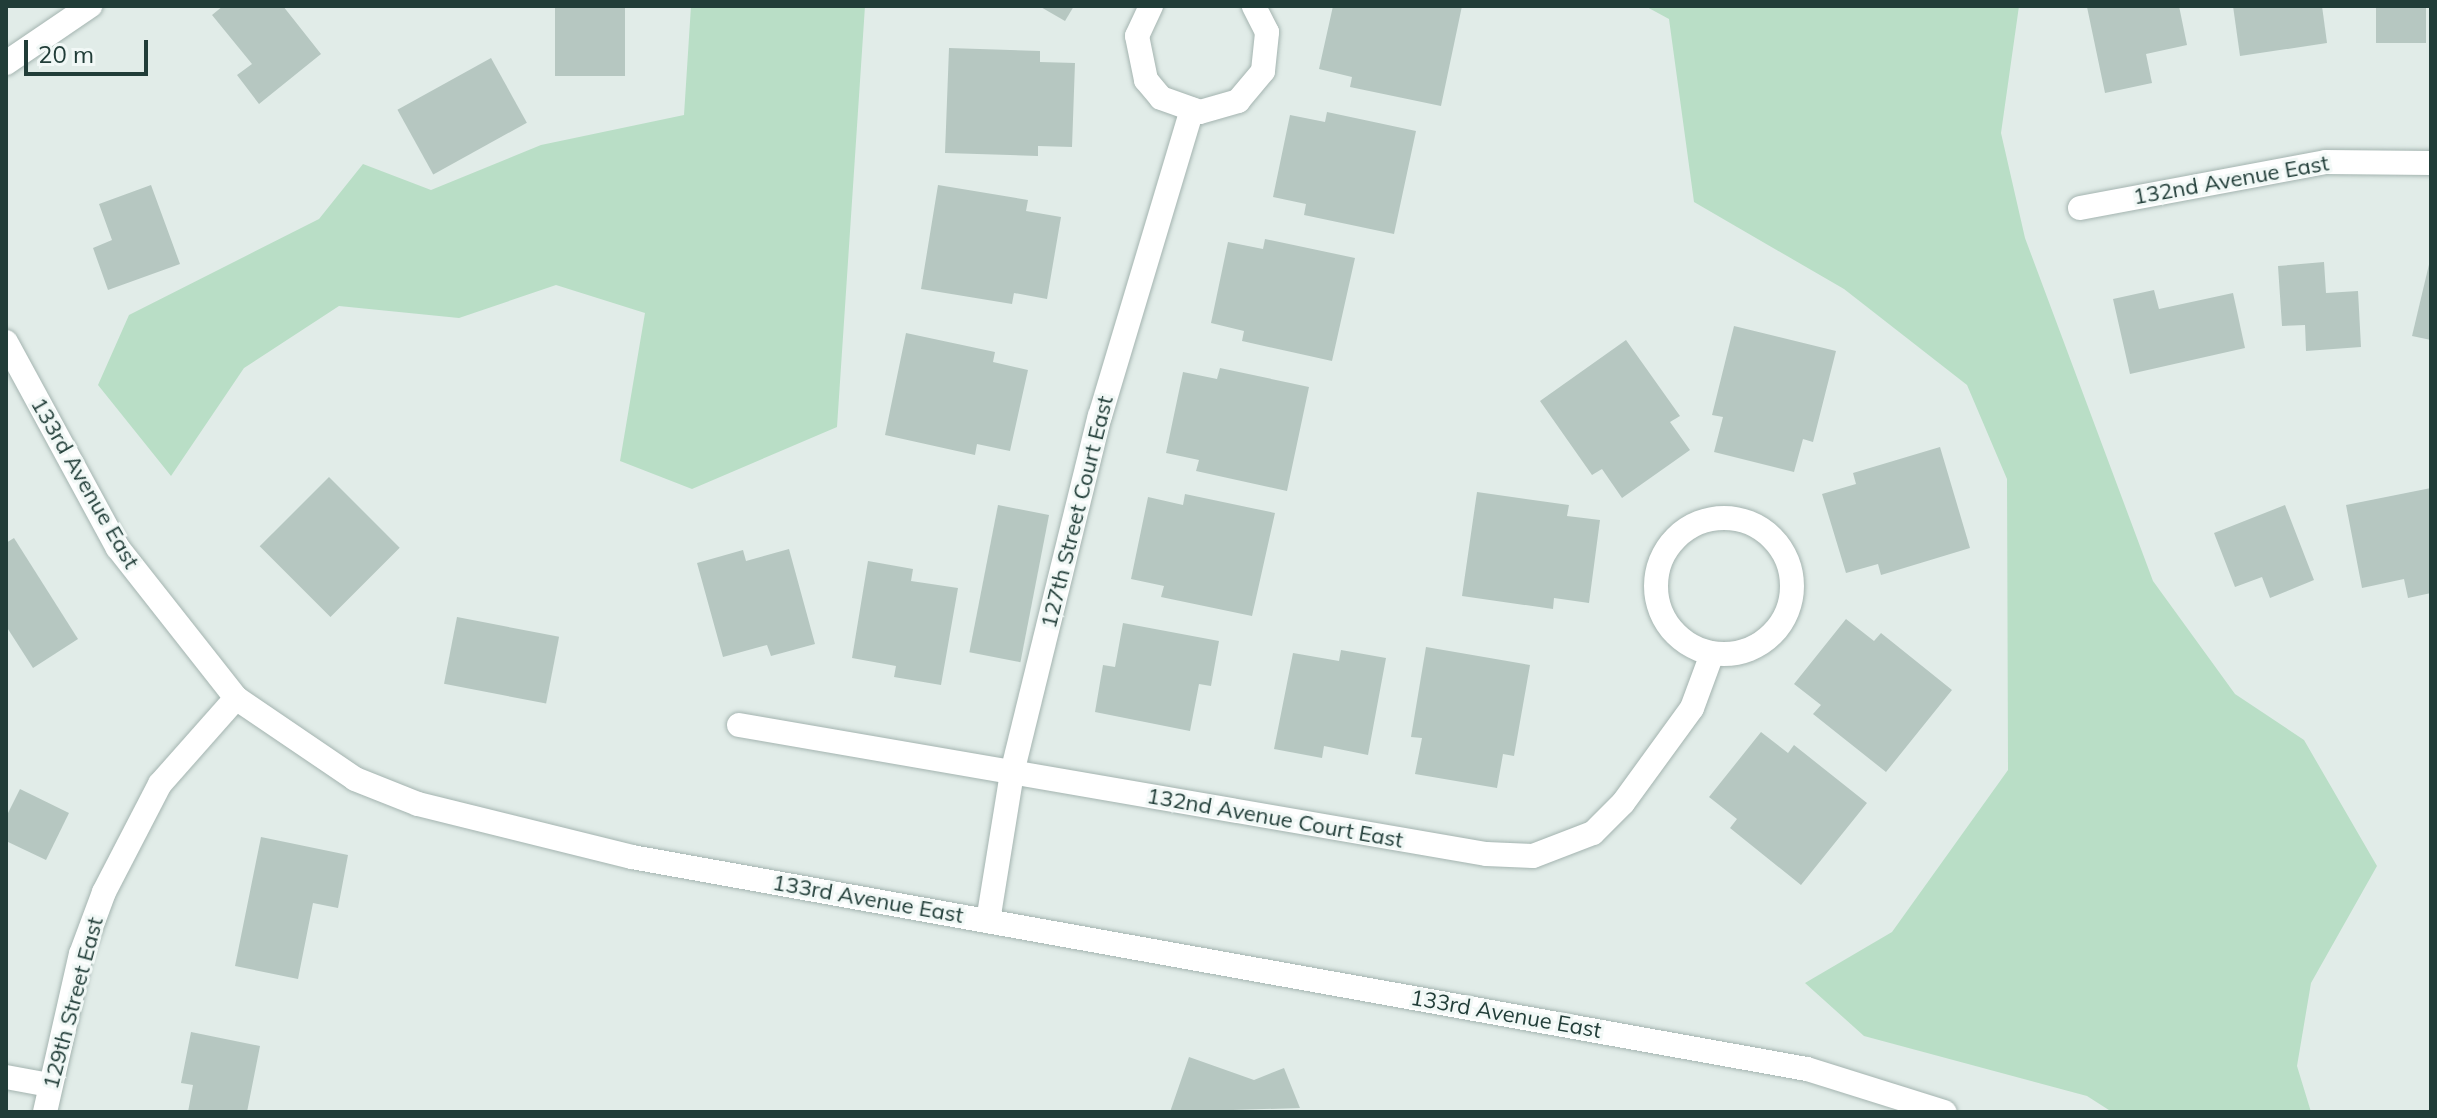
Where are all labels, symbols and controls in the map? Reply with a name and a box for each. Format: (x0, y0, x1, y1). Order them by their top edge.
scale bar (28, 24, 152, 74)
text: 20 m (38, 39, 94, 69)
street label: 132nd Avenue East (2131, 150, 2331, 210)
street label: 133rd Avenue East (25, 393, 145, 573)
street label: 127th Street Court East (1035, 393, 1119, 631)
street label: 132nd Avenue Court East (1145, 782, 1405, 854)
street label: 133rd Avenue East (771, 869, 965, 929)
street label: 129th Street East (37, 914, 109, 1092)
street label: 133rd Avenue East (1409, 984, 1603, 1044)

